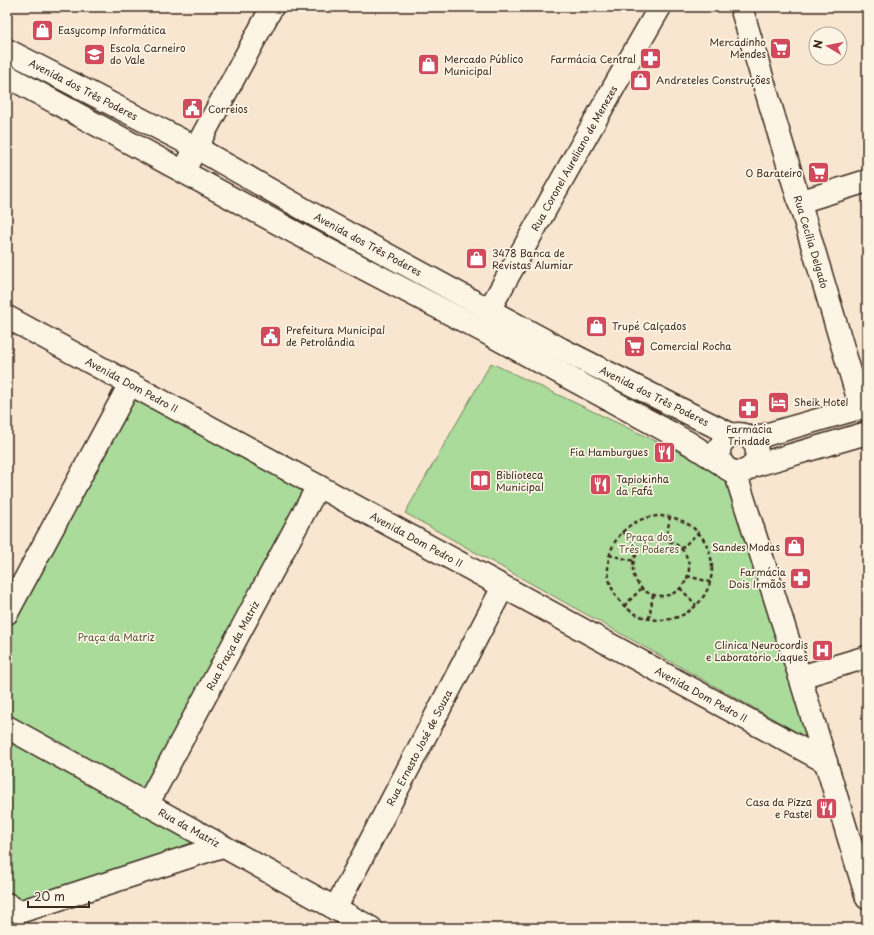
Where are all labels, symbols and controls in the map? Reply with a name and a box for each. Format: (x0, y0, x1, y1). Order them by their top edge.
shop icon: Easycomp Informática (29, 17, 55, 43)
place label: Easycomp Informática (58, 22, 167, 38)
north arrow (808, 26, 848, 66)
place label: Mercadinho Mendes (709, 34, 766, 61)
supermarket icon: Mercadinho Mendes (768, 35, 794, 61)
text: N (809, 38, 827, 50)
place label: Escola Carneiro do Vale (110, 40, 186, 67)
school or university icon: Escola Carneiro do Vale (82, 41, 108, 67)
pharmacy icon: Farmácia Central (638, 46, 664, 72)
place label: Mercado Público Municipal (444, 51, 524, 78)
place label: Farmácia Central (550, 51, 636, 66)
shop icon: Mercado Público Municipal (415, 52, 441, 78)
street label: Avenida dos Três Poderes (27, 55, 141, 123)
shop icon: Andreteles Construções (628, 67, 654, 93)
place label: Andreteles Construções (656, 72, 771, 87)
street label: Rua Coronel Aureliano de Menezes (527, 82, 621, 233)
public building icon: Correios (180, 96, 206, 122)
place label: Correios (208, 101, 248, 116)
supermarket icon: O Barateiro (805, 160, 831, 186)
place label: O Barateiro (745, 165, 802, 180)
street label: Rua Cecília Delgado (791, 193, 833, 290)
street label: Avenida dos Três Poderes (312, 208, 425, 279)
place label: 3478 Banca de Revistas Alumiar (492, 245, 573, 272)
shop icon: 3478 Banca de Revistas Alumiar (463, 246, 489, 272)
shop icon: Trupé Calçados (584, 313, 610, 339)
place label: Trupé Calçados (612, 318, 687, 333)
place label: Prefeitura Municipal de Petrolândia (286, 322, 385, 349)
public building icon: Prefeitura Municipal de Petrolândia (258, 323, 284, 349)
supermarket icon: Comercial Rocha (621, 333, 647, 359)
place label: Comercial Rocha (650, 338, 732, 353)
street label: Avenida Dom Pedro II (83, 353, 181, 416)
street label: Avenida dos Três Poderes (597, 362, 712, 429)
hotel icon: Sheik Hotel (765, 389, 791, 415)
place label: Sheik Hotel (794, 394, 849, 409)
pharmacy icon: Farmácia Trindade (736, 396, 762, 422)
place label: Farmácia Trindade (726, 421, 773, 448)
restaurant icon: Fia Hamburgues (651, 439, 677, 465)
place label: Fia Hamburgues (570, 444, 648, 459)
place label: Biblioteca Municipal (496, 467, 544, 494)
library icon: Biblioteca Municipal (467, 468, 493, 494)
place label: Tapiokinha da Fafá (616, 471, 670, 498)
restaurant icon: Tapiokinha da Fafá (588, 472, 614, 498)
street label: Avenida Dom Pedro II (368, 508, 466, 570)
park label: Praça dos Três Poderes (619, 529, 680, 556)
shop icon: Sandes Modas (782, 534, 808, 560)
place label: Sandes Modas (712, 539, 780, 554)
place label: Farmácia Dois Irmãos (729, 564, 787, 591)
pharmacy icon: Farmácia Dois Irmãos (788, 565, 814, 591)
street label: Rua Praça da Matriz (202, 598, 262, 693)
park label: Praça da Matriz (77, 629, 155, 644)
place label: Clinica Neurocordis e Laboratório Jaques (706, 637, 808, 664)
hospital icon: Clinica Neurocordis e Laboratório Jaques (810, 638, 836, 664)
street label: Avenida Dom Pedro II (653, 663, 750, 725)
street label: Rua Ernesto José de Souza (382, 686, 456, 808)
place label: Casa da Pizza e Pastel (746, 794, 813, 821)
restaurant icon: Casa da Pizza e Pastel (814, 795, 840, 821)
street label: Rua da Matriz (156, 804, 223, 850)
scale bar (28, 883, 89, 909)
text: 20 m (34, 887, 65, 905)

